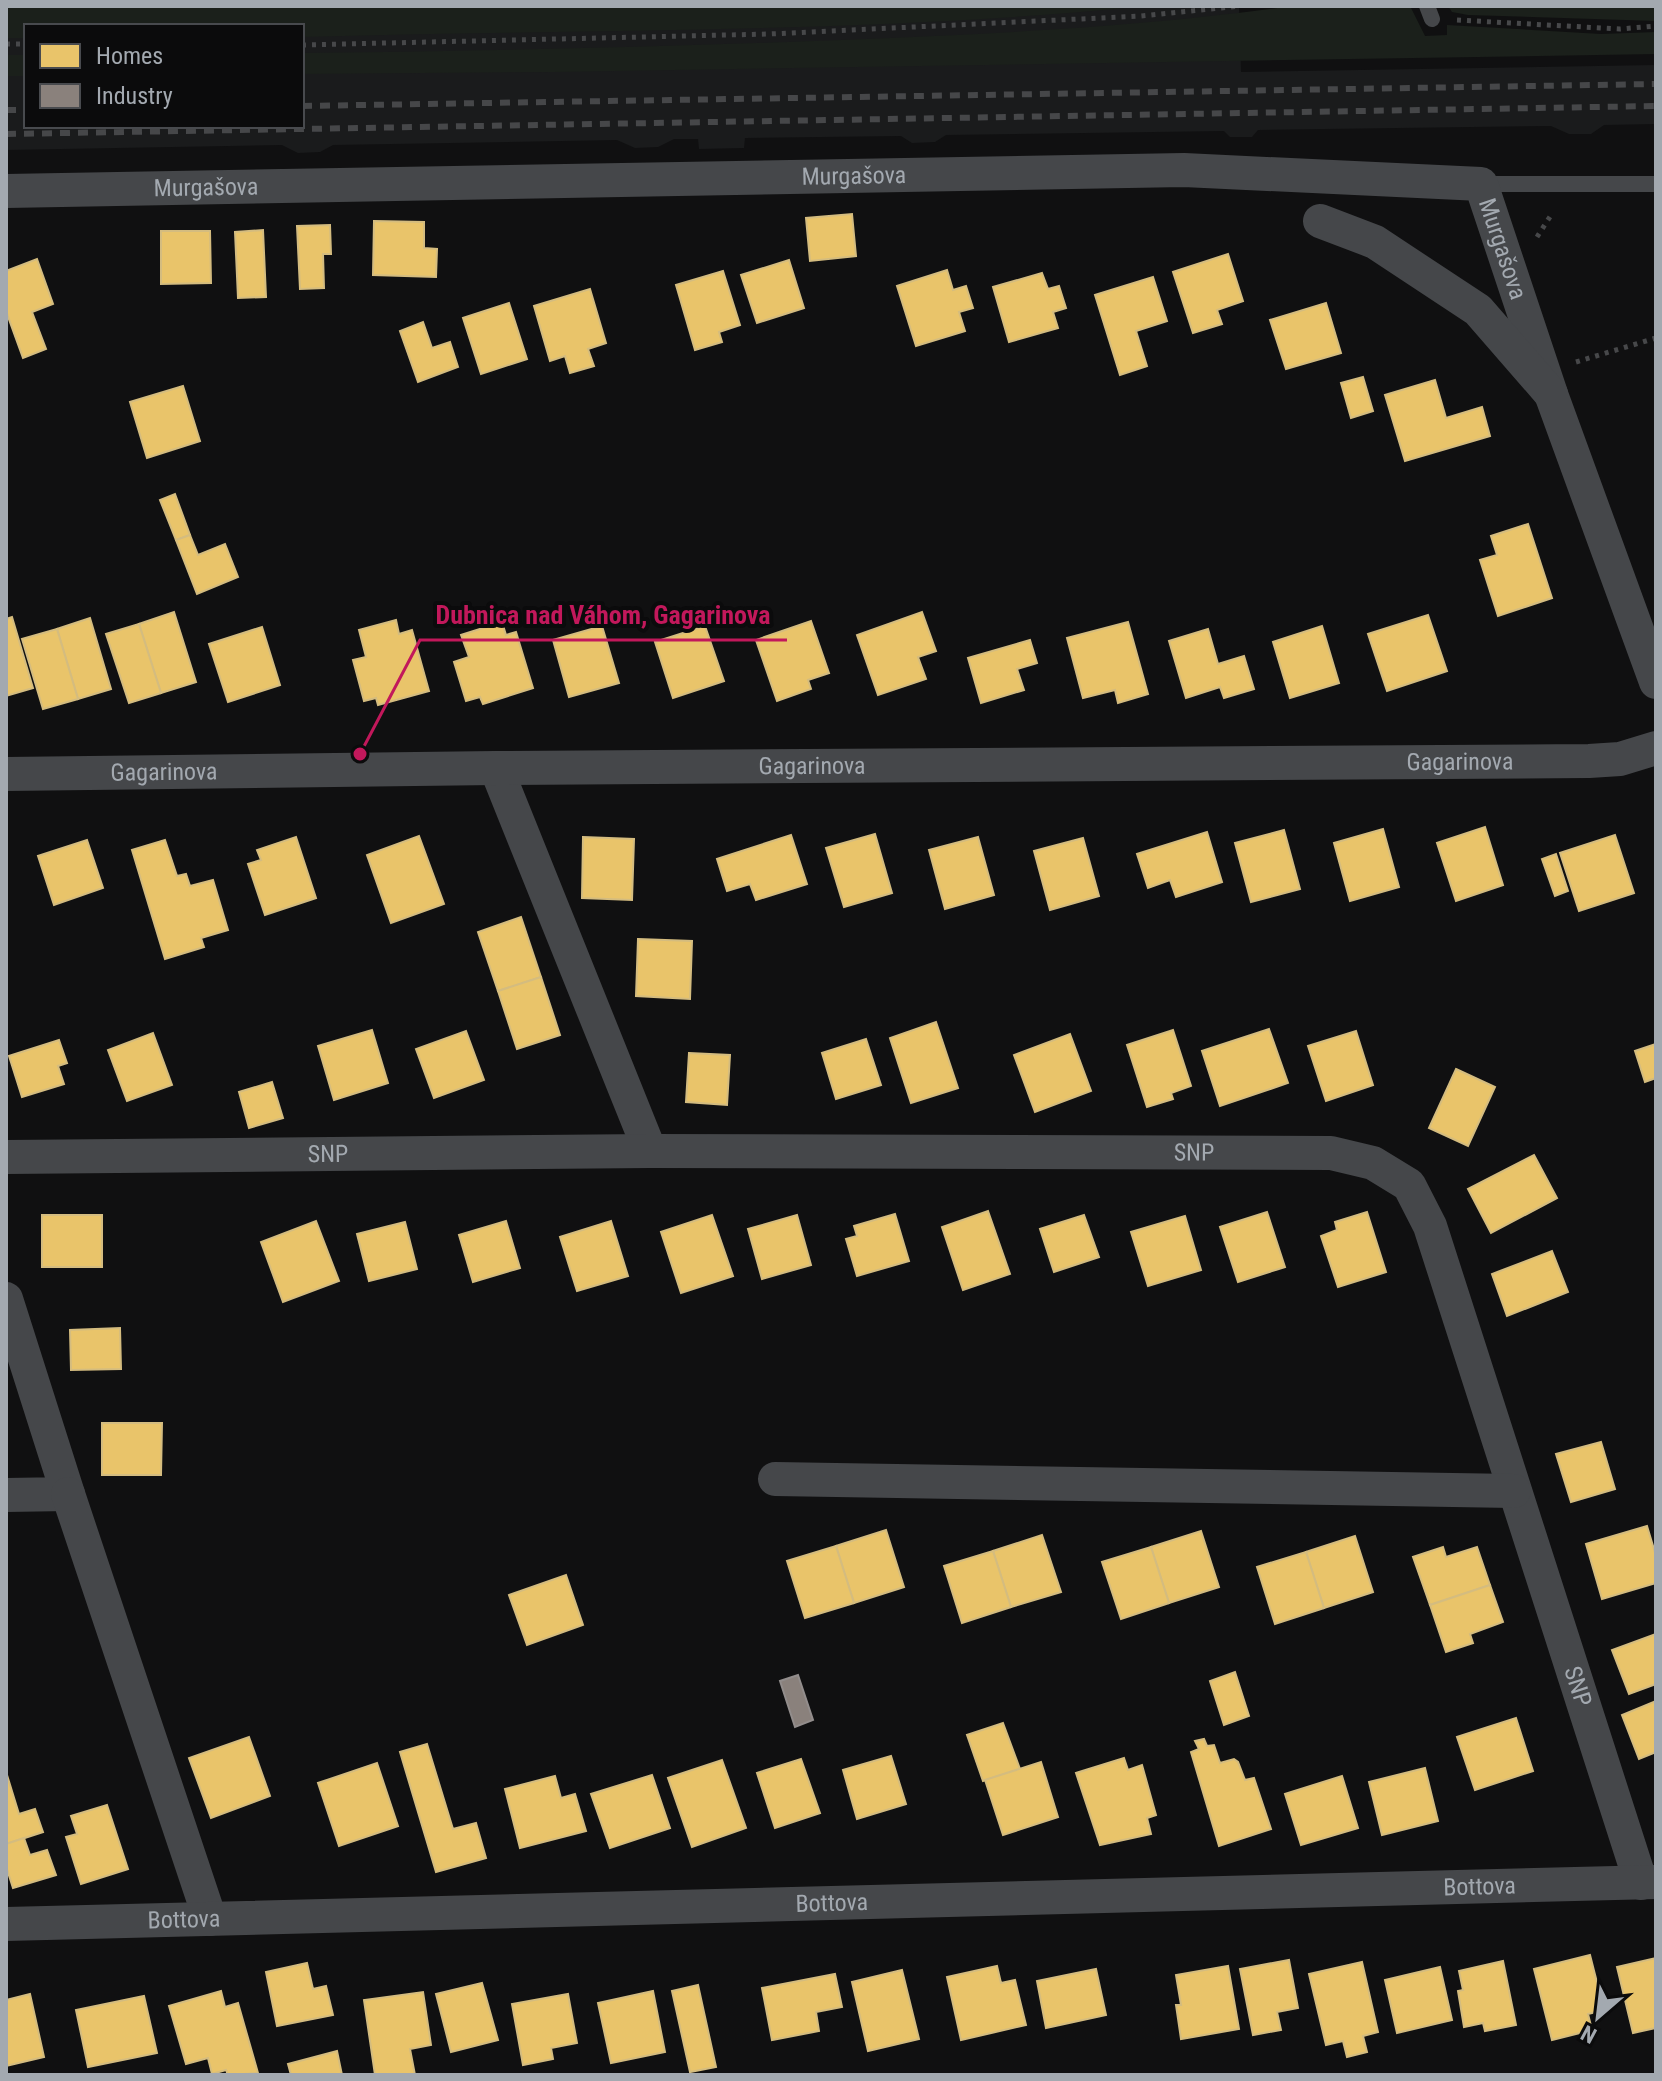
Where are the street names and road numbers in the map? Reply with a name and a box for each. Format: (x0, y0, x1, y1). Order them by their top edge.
street label: Murgašova (801, 161, 906, 191)
street label: Murgašova (153, 173, 259, 202)
street label: Murgašova (1473, 195, 1532, 303)
street label: Gagarinova (1406, 747, 1514, 776)
street label: Gagarinova (758, 752, 866, 780)
street label: Gagarinova (110, 757, 218, 787)
street label: SNP (1174, 1139, 1214, 1167)
street label: SNP (308, 1140, 348, 1168)
street label: SNP (1558, 1663, 1597, 1710)
street label: Bottova (1443, 1872, 1516, 1901)
street label: Bottova (795, 1888, 868, 1918)
street label: Bottova (147, 1905, 221, 1934)

